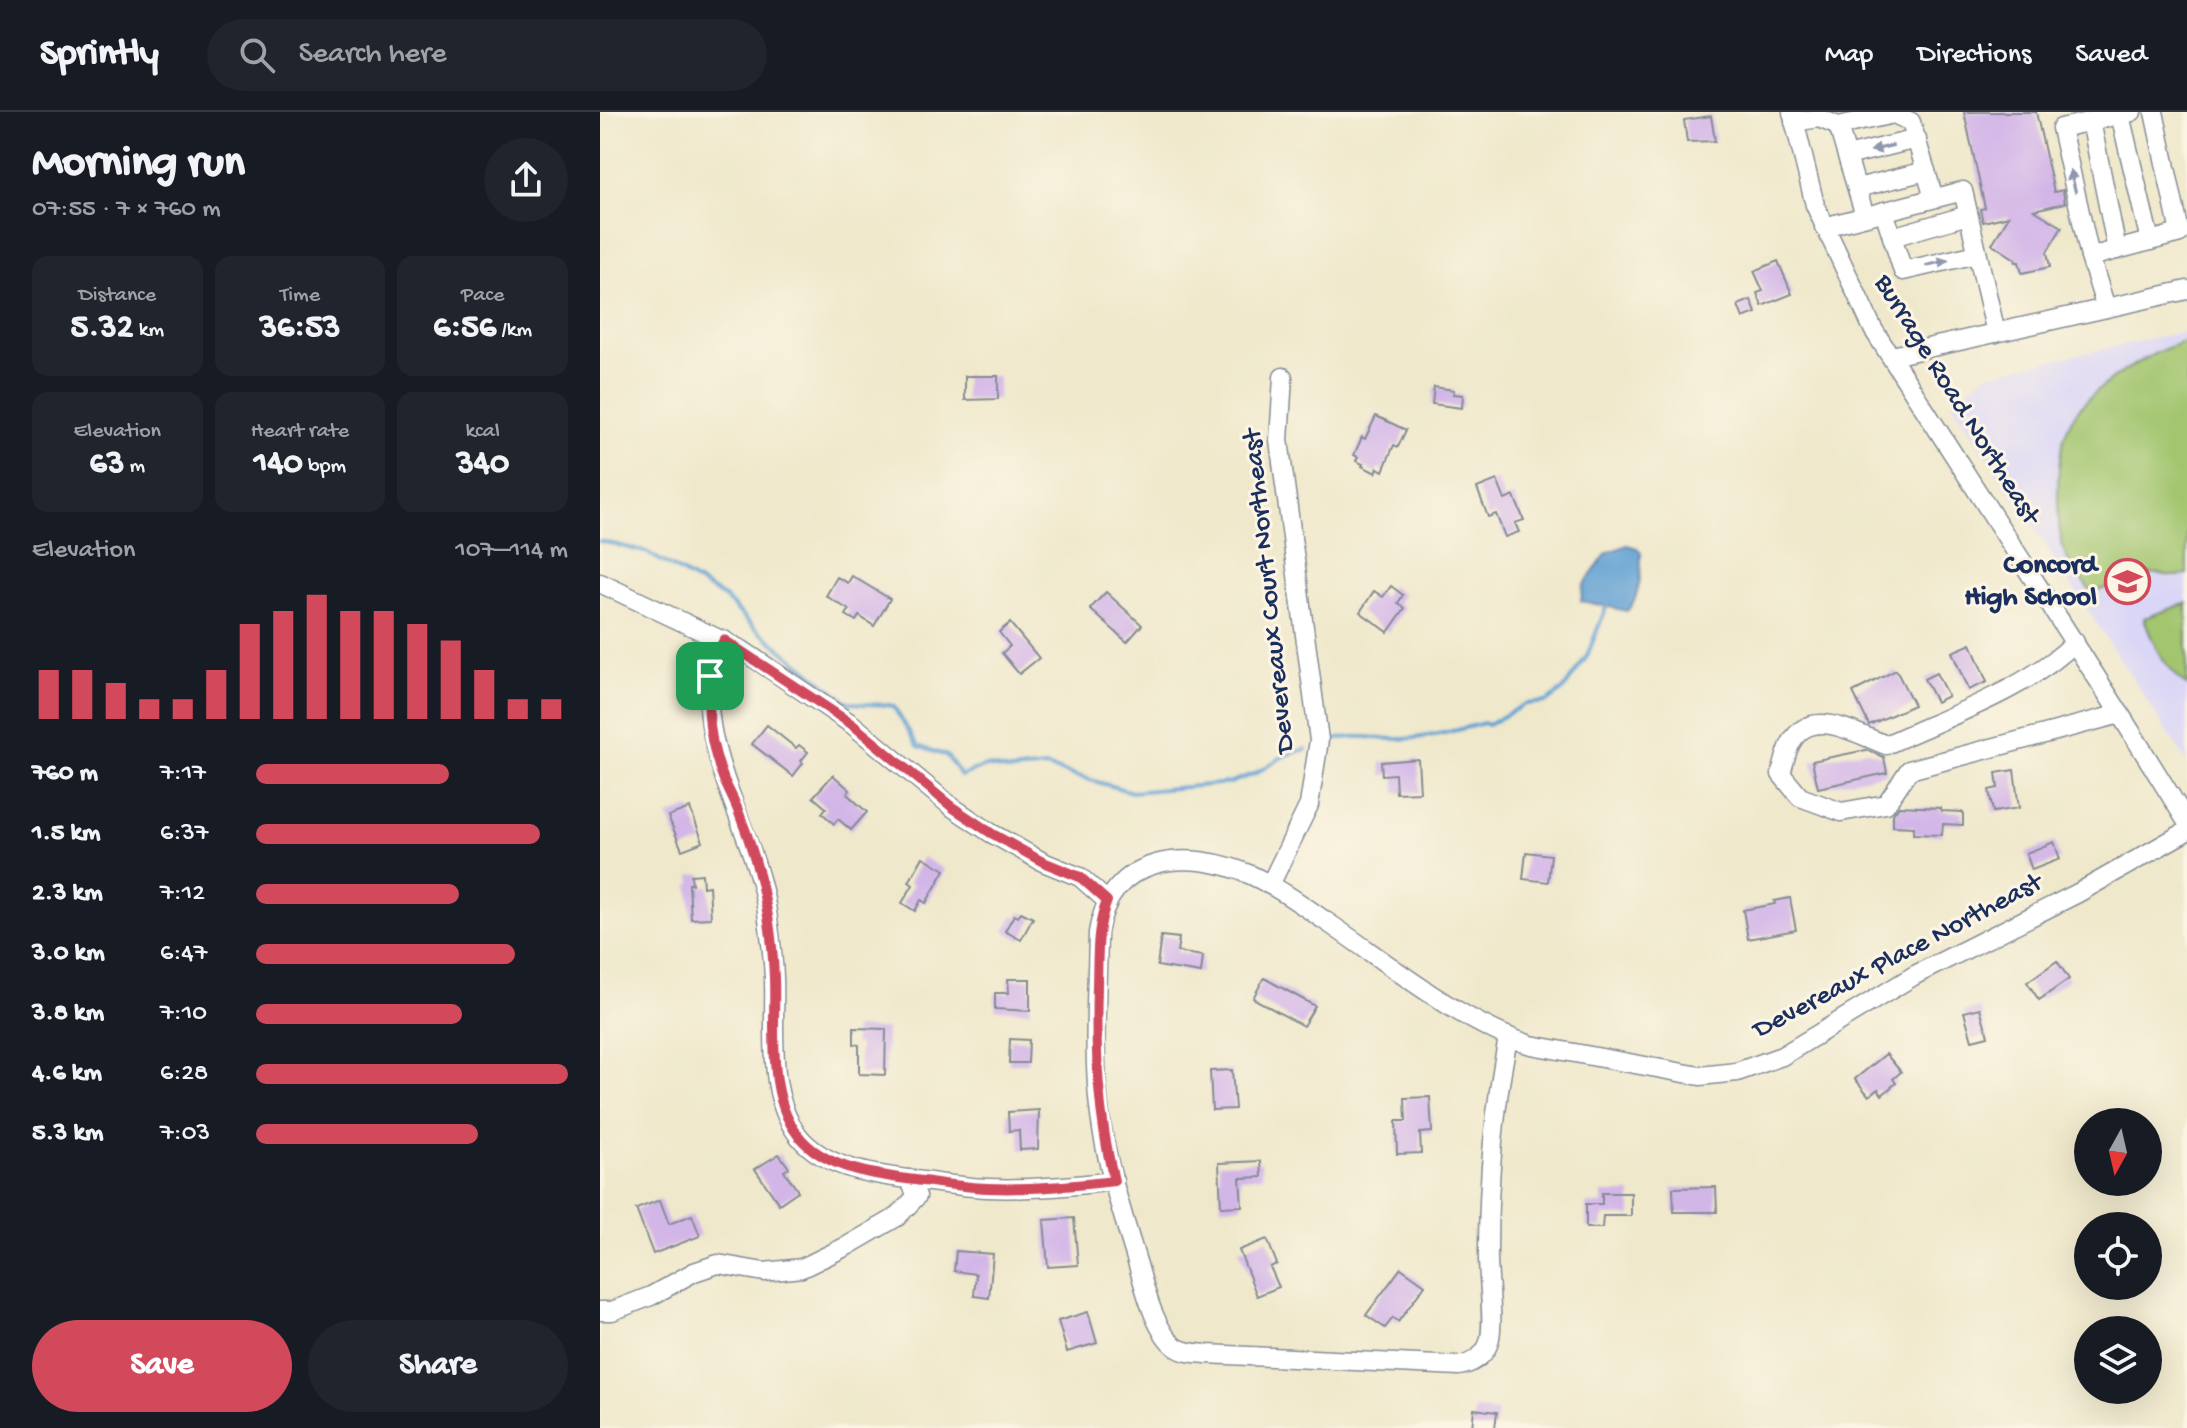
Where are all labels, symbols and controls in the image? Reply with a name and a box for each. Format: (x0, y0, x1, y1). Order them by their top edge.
search box (207, 19, 767, 91)
text: Sprintly (40, 33, 159, 77)
icon: search (235, 33, 279, 77)
text: Search here (299, 38, 446, 73)
text: Map (1825, 39, 1873, 72)
text: Directions (1917, 39, 2031, 72)
text: Saved (2075, 39, 2147, 72)
button: share (484, 138, 568, 222)
text: Morning run (32, 139, 245, 191)
one-way arrow (1869, 142, 1894, 155)
one-way arrow (2066, 168, 2079, 193)
text: 07:55 · 7 × 760 m (32, 195, 221, 226)
one-way arrow (1925, 256, 1950, 269)
street label: Burrage Road Northeast (1865, 268, 2048, 533)
text: Distance (78, 283, 156, 309)
text: Time (280, 283, 320, 309)
text: Pace (461, 283, 504, 309)
text: 5.32 (71, 309, 133, 349)
text: 36:53 (259, 309, 341, 349)
text: 6:56 (433, 309, 496, 349)
text: km (133, 318, 164, 344)
text: /km (496, 318, 532, 344)
text: Elevation (74, 419, 161, 445)
text: Heart rate (251, 419, 349, 445)
text: kcal (465, 419, 500, 445)
street label: Devereaux Court Northeast (1236, 425, 1304, 757)
text: 63 (89, 445, 124, 485)
text: 140 (254, 445, 303, 485)
text: 340 (456, 445, 509, 485)
text: m (124, 454, 145, 480)
text: bpm (303, 454, 346, 480)
text: Elevation (32, 536, 135, 567)
text: 107–114 m (455, 536, 568, 567)
place label: Concord High School (1965, 550, 2100, 615)
school or university icon: Concord High School (2104, 558, 2152, 606)
pin (676, 642, 744, 710)
icon: arrive (688, 654, 732, 698)
text: 760 m (32, 759, 98, 790)
text: 7:17 (160, 759, 206, 790)
text: 1.5 km (32, 819, 101, 850)
text: 6:37 (160, 819, 208, 850)
street label: Devereaux Place Northeast (1746, 866, 2050, 1048)
text: 2.3 km (32, 879, 103, 910)
text: 7:12 (160, 879, 205, 910)
text: 3.0 km (32, 939, 105, 970)
text: 6:47 (160, 939, 207, 970)
text: 3.8 km (32, 999, 104, 1030)
text: 7:10 (160, 999, 207, 1030)
text: 4.6 km (32, 1059, 102, 1090)
text: 6:28 (160, 1059, 208, 1090)
north arrow (2074, 1108, 2162, 1196)
map controls (2074, 1108, 2162, 1404)
text: 5.3 km (32, 1119, 104, 1150)
text: 7:03 (160, 1119, 210, 1150)
button: locate (2074, 1212, 2162, 1300)
button: layers (2074, 1316, 2162, 1404)
button: Save (32, 1320, 292, 1412)
button: Share (308, 1320, 568, 1412)

